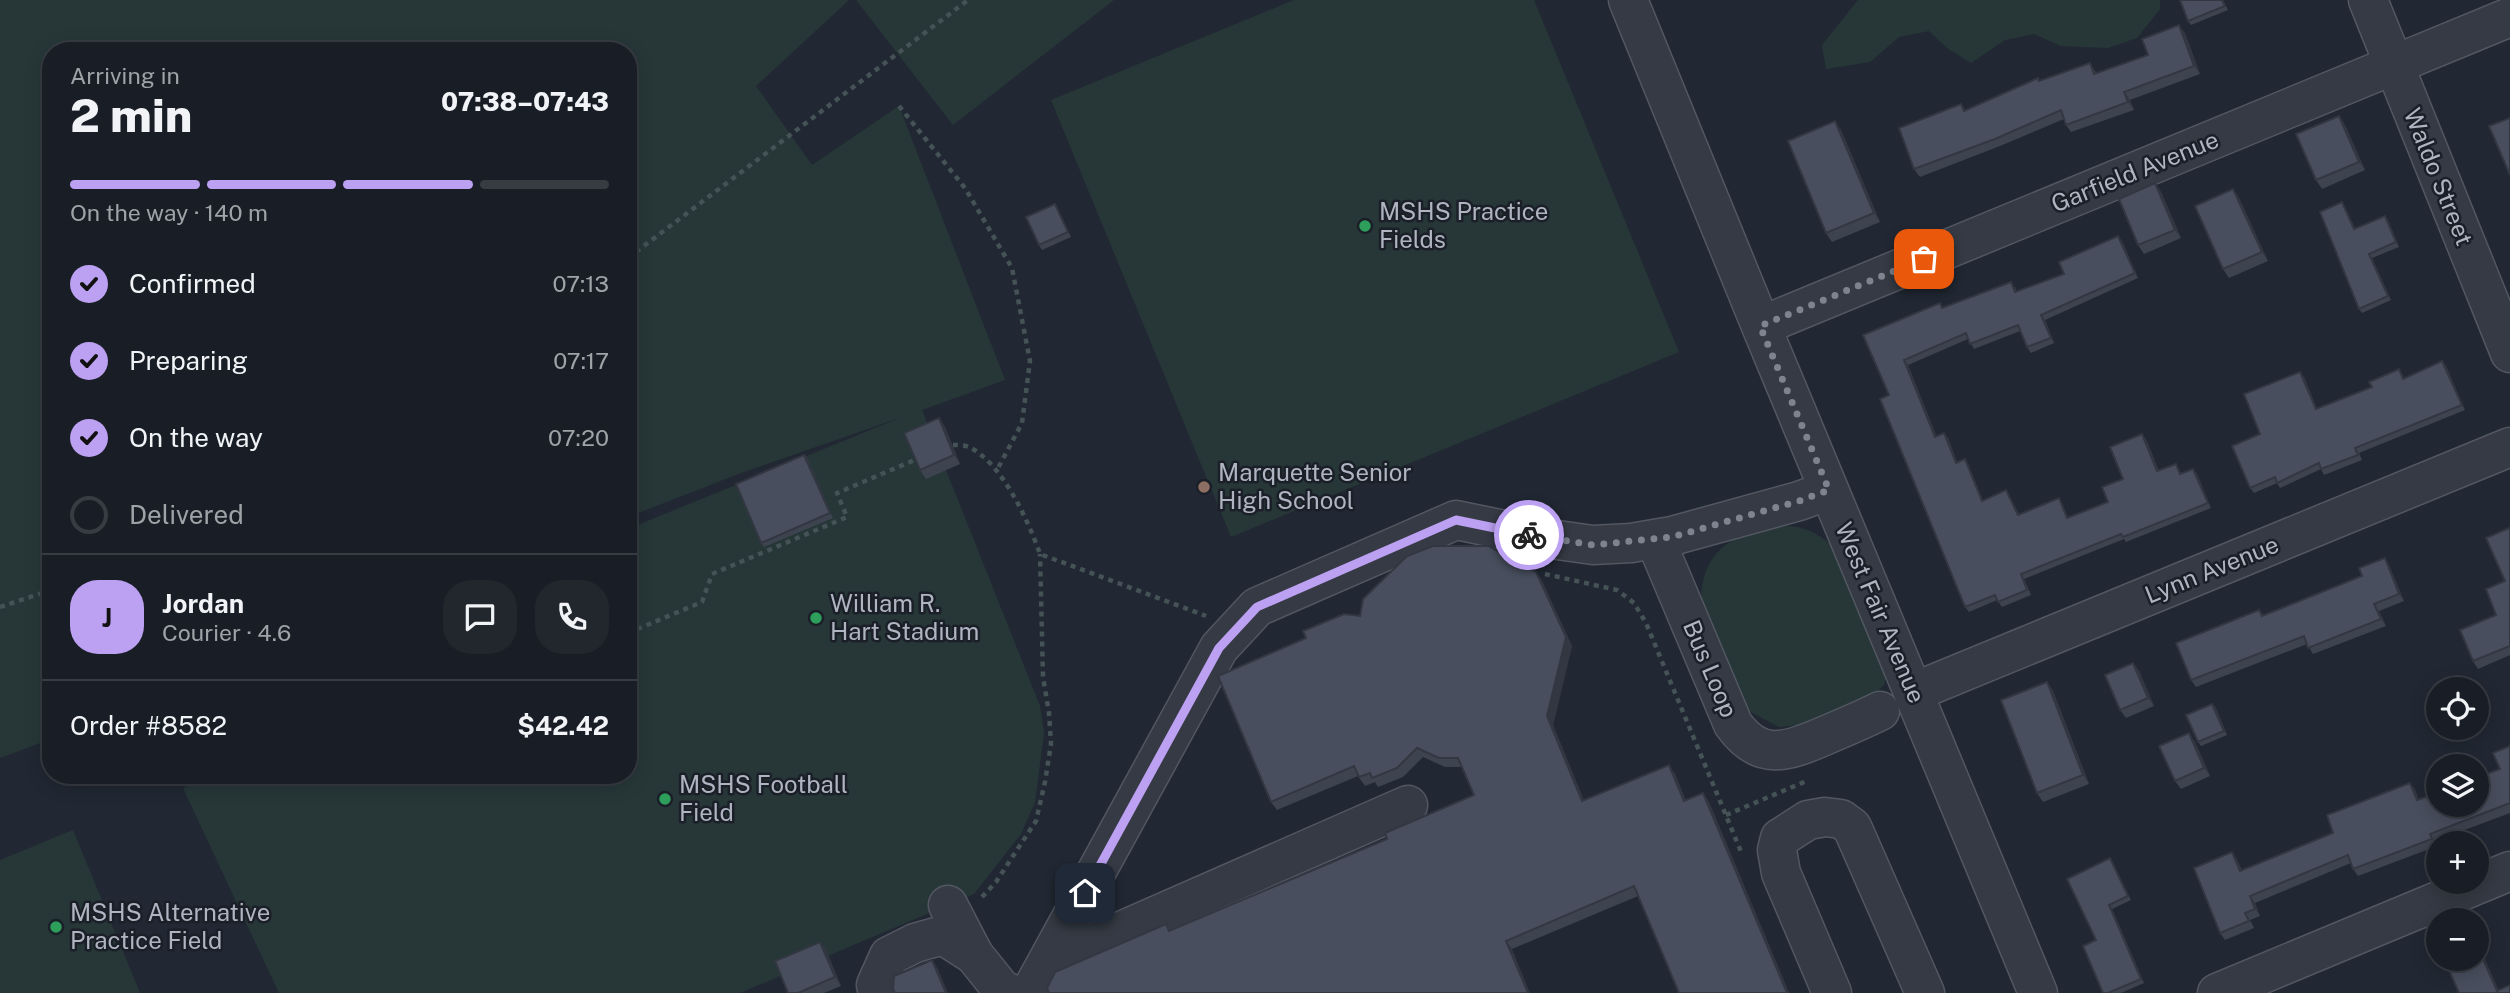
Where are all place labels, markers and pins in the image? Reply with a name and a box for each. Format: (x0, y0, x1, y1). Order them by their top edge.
place label: MSHS Practice Fields (1379, 197, 1548, 253)
marker: MSHS Practice Fields (1357, 218, 1373, 234)
pin (1894, 229, 1954, 289)
place label: Marquette Senior High School (1218, 458, 1412, 514)
marker: Marquette Senior High School (1196, 479, 1212, 495)
place label: William R. Hart Stadium (830, 589, 979, 645)
marker: William R. Hart Stadium (808, 610, 824, 626)
place label: MSHS Football Field (679, 770, 848, 826)
marker: MSHS Football Field (657, 791, 673, 807)
pin (1055, 863, 1115, 923)
place label: MSHS Alternative Practice Field (70, 898, 270, 954)
marker: MSHS Alternative Practice Field (48, 919, 64, 935)

